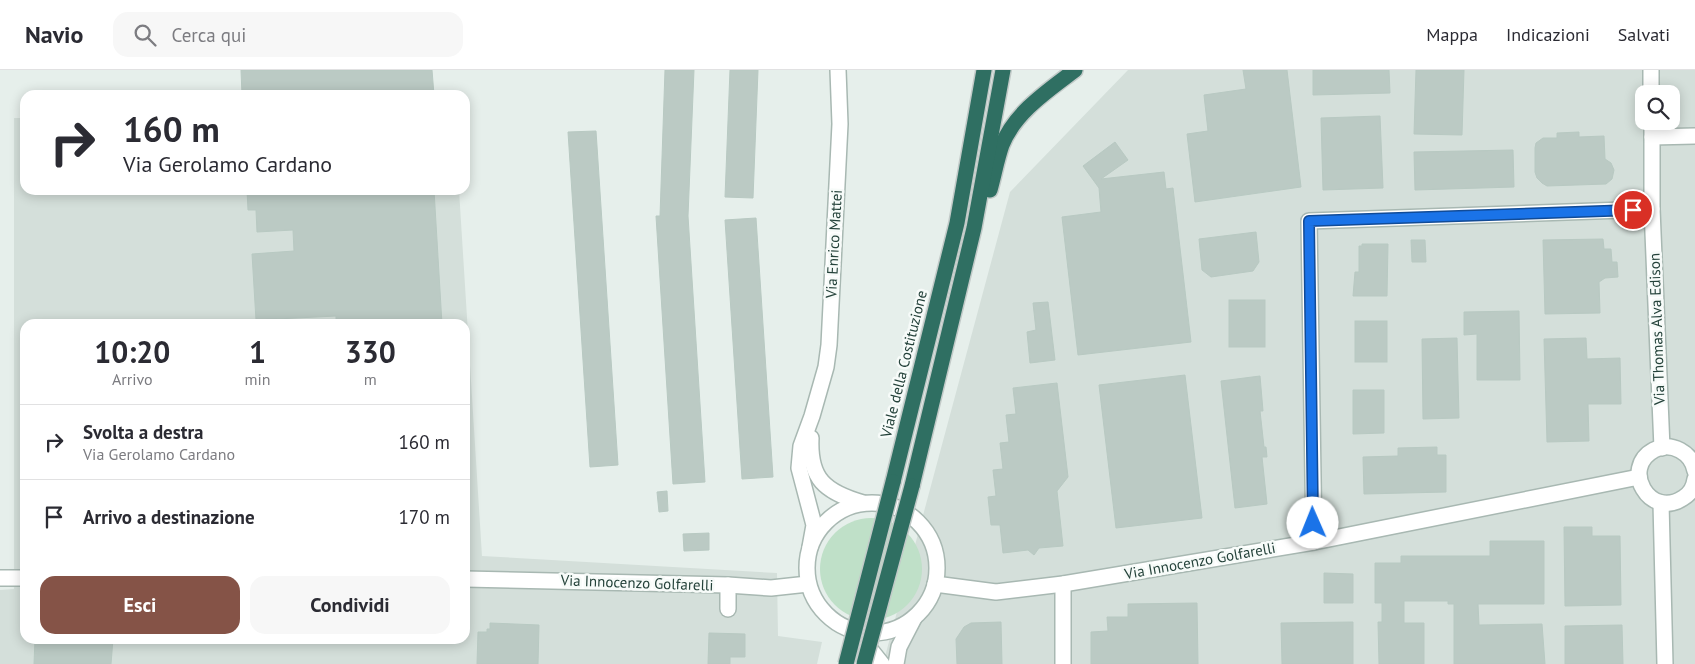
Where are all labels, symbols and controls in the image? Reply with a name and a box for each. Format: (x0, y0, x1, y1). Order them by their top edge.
search box (113, 12, 463, 57)
text: Navio (25, 19, 83, 50)
icon: search (131, 21, 159, 49)
text: Cerca qui (171, 23, 246, 47)
text: Mappa (1426, 23, 1478, 46)
text: Indicazioni (1506, 23, 1590, 46)
text: Salvati (1618, 23, 1670, 46)
map controls (1635, 85, 1680, 130)
button: search (1635, 85, 1680, 130)
text: 160 m (123, 106, 220, 152)
icon: right (40, 110, 105, 175)
text: Via Gerolamo Cardano (123, 150, 332, 178)
street label: Via Enrico Mattei (821, 189, 846, 300)
pin (1612, 189, 1654, 231)
icon: arrive (1619, 196, 1647, 224)
street label: Via Thomas Alva Edison (1644, 253, 1669, 406)
street label: Viale della Costituzione (876, 288, 931, 440)
text: 10:20 (94, 332, 170, 371)
text: 1 (249, 332, 266, 371)
text: 330 (345, 332, 396, 371)
text: Arrivo (112, 369, 153, 389)
text: min (245, 369, 271, 389)
text: m (364, 369, 377, 389)
text: Svolta a destra (83, 420, 204, 444)
icon: right (40, 428, 68, 456)
text: 160 m (398, 430, 450, 454)
text: Via Gerolamo Cardano (83, 444, 235, 464)
position arrow (1286, 496, 1338, 548)
icon: arrive (40, 503, 68, 531)
text: Arrivo a destinazione (83, 505, 255, 529)
text: 170 m (398, 505, 450, 529)
street label: Via Innocenzo Golfarelli (1122, 538, 1277, 583)
street label: Via Innocenzo Golfarelli (559, 570, 714, 595)
button: Esci (40, 576, 240, 634)
button: Condividi (250, 576, 450, 634)

